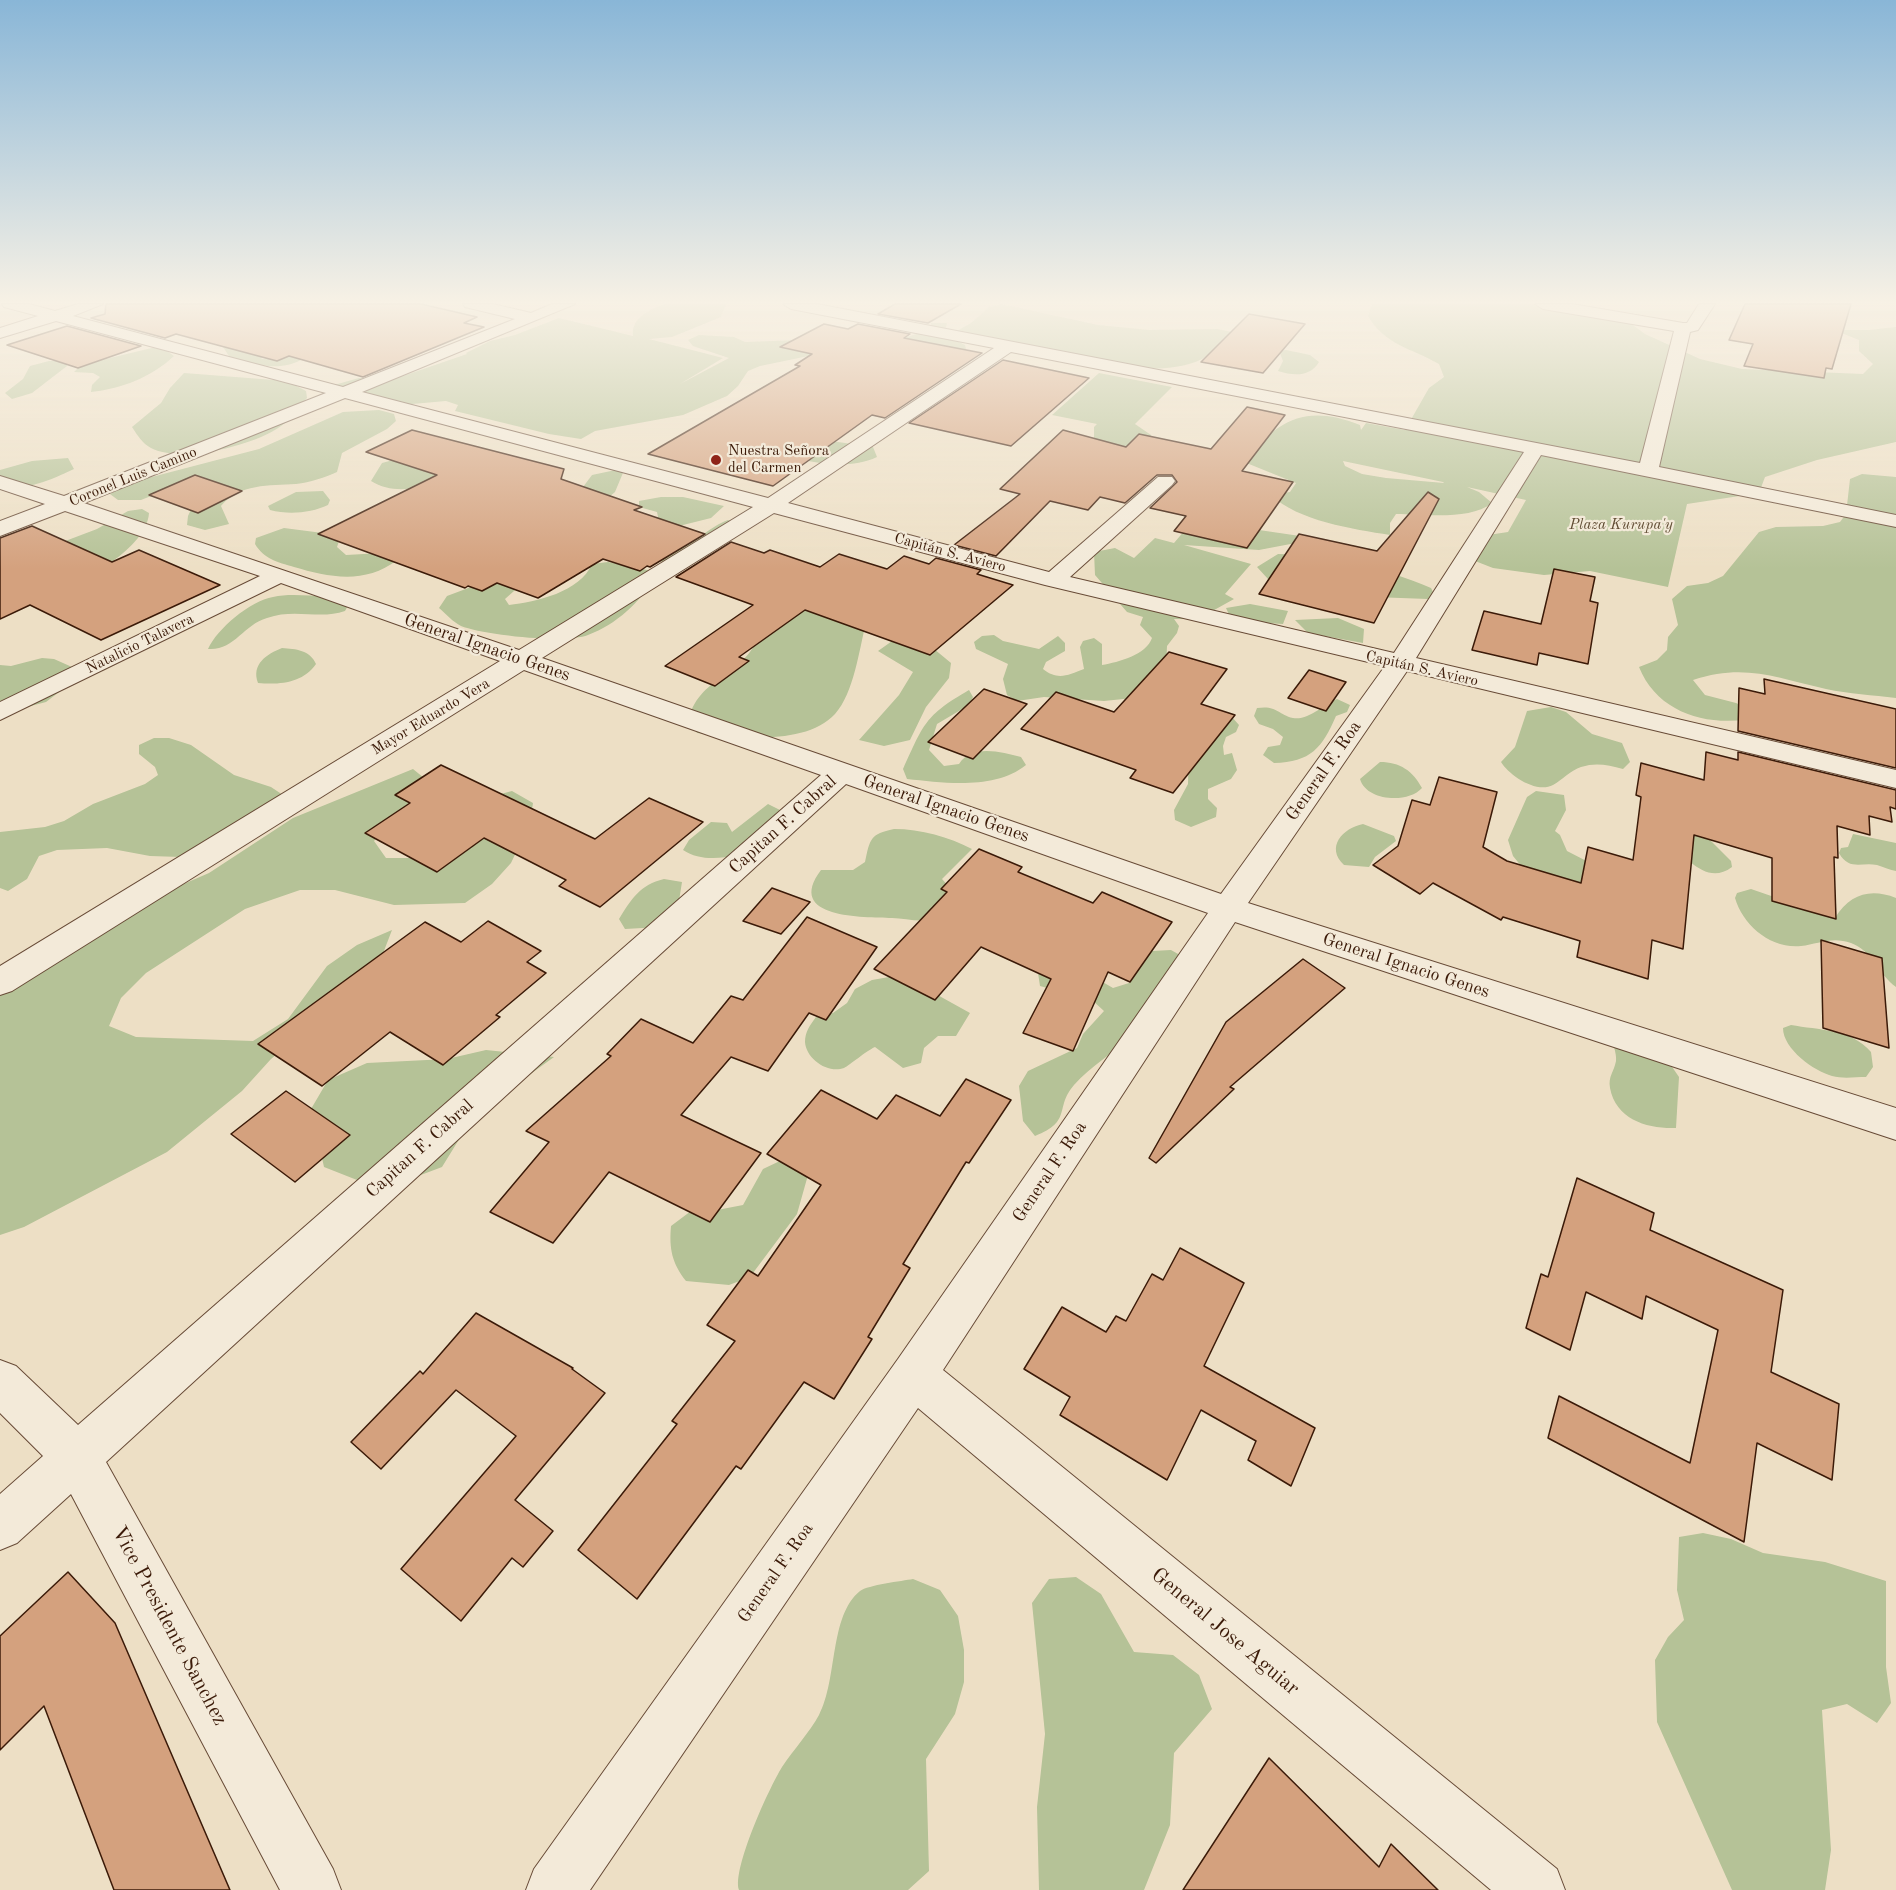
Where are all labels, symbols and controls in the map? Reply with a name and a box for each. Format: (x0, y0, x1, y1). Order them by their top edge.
place label: Nuestra Señora del Carmen (728, 442, 829, 477)
street label: Coronel Luis Camino (67, 443, 199, 511)
marker: Nuestra Señora del Carmen (709, 453, 723, 467)
park label: Plaza Kurupa'y (1569, 516, 1673, 534)
street label: Capitán S. Aviero (892, 529, 1008, 577)
street label: General Ignacio Genes (401, 609, 573, 687)
street label: Natalicio Talavera (83, 610, 197, 678)
street label: Capitán S. Aviero (1364, 647, 1480, 691)
street label: Mayor Eduardo Vera (369, 675, 493, 759)
street label: General F. Roa (1282, 717, 1366, 825)
street label: General Ignacio Genes (860, 770, 1032, 848)
street label: Capitan F. Cabral (725, 771, 841, 879)
street label: General Ignacio Genes (1320, 929, 1492, 1003)
street label: Capitan F. Cabral (362, 1095, 478, 1203)
street label: General F. Roa (1008, 1117, 1092, 1227)
street label: General F. Roa (734, 1519, 818, 1627)
street label: Vice Presidente Sanchez (106, 1522, 232, 1730)
street label: General Jose Aguiar (1146, 1563, 1304, 1701)

